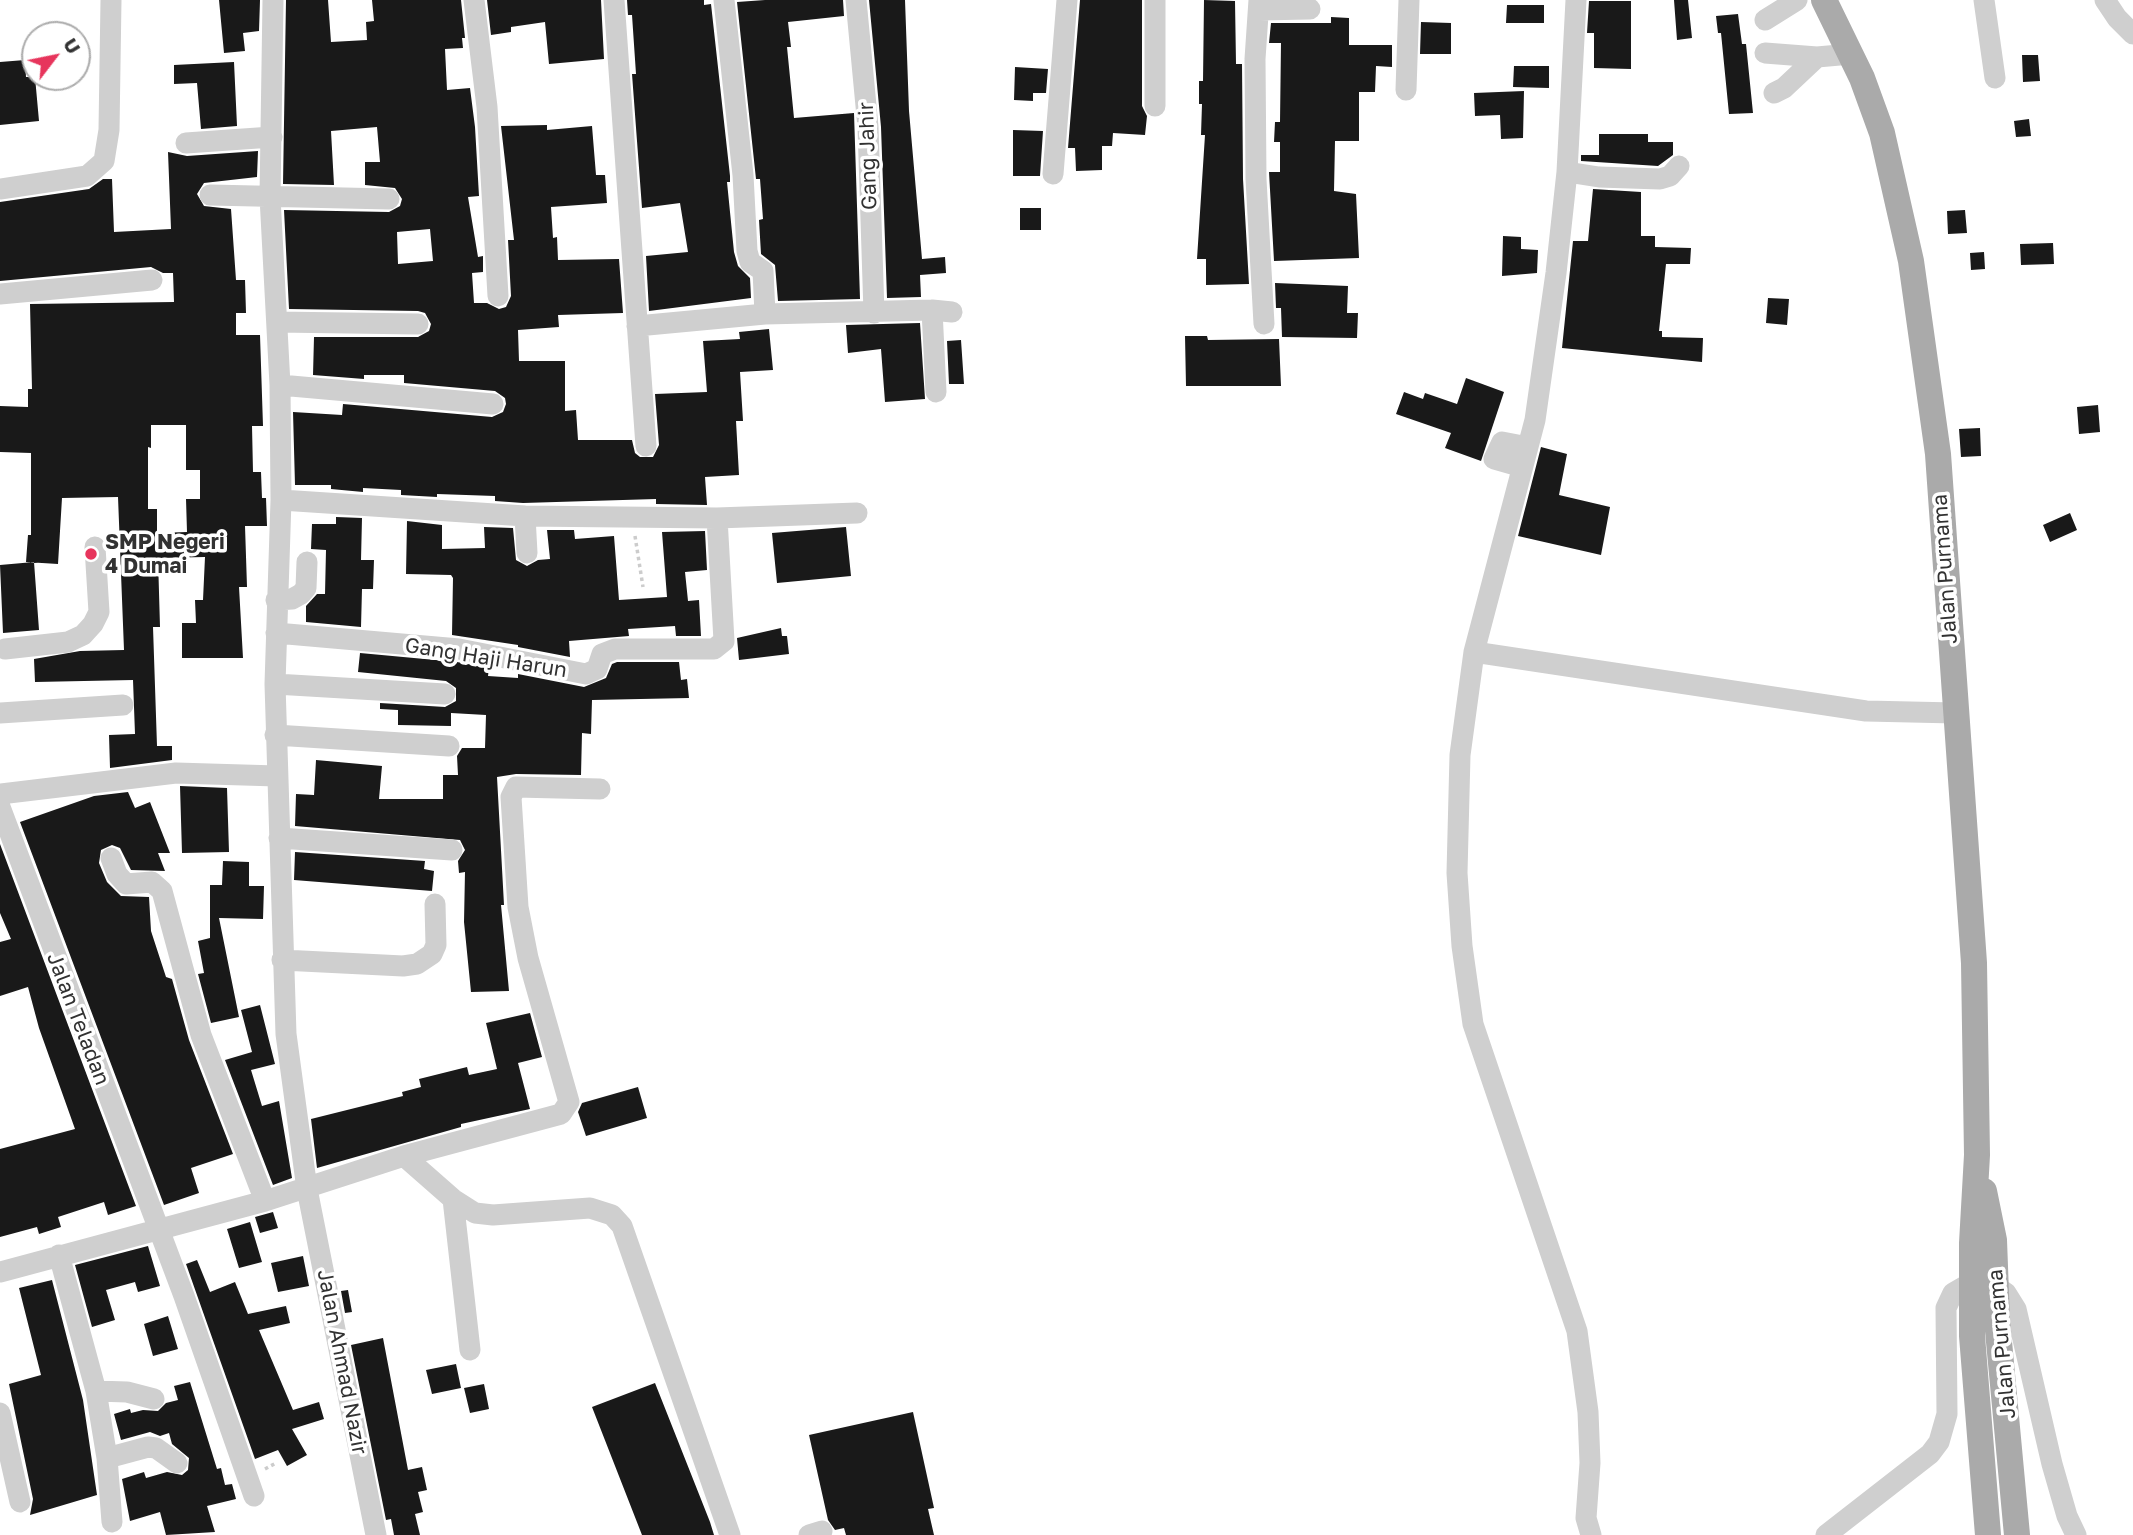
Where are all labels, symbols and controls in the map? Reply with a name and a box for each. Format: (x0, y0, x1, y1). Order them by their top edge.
north arrow (21, 21, 91, 91)
text: U (59, 34, 86, 58)
street label: Gang Jahir (854, 102, 882, 210)
street label: Jalan Purnama (1927, 493, 1963, 645)
place label: SMP Negeri 4 Dumai (105, 529, 225, 579)
marker: SMP Negeri 4 Dumai (83, 546, 99, 562)
street label: Gang Haji Harun (403, 633, 569, 683)
street label: Jalan Teladan (41, 949, 115, 1089)
street label: Jalan Ahmad Nazir (312, 1267, 372, 1457)
street label: Jalan Purnama (1983, 1268, 2021, 1420)

